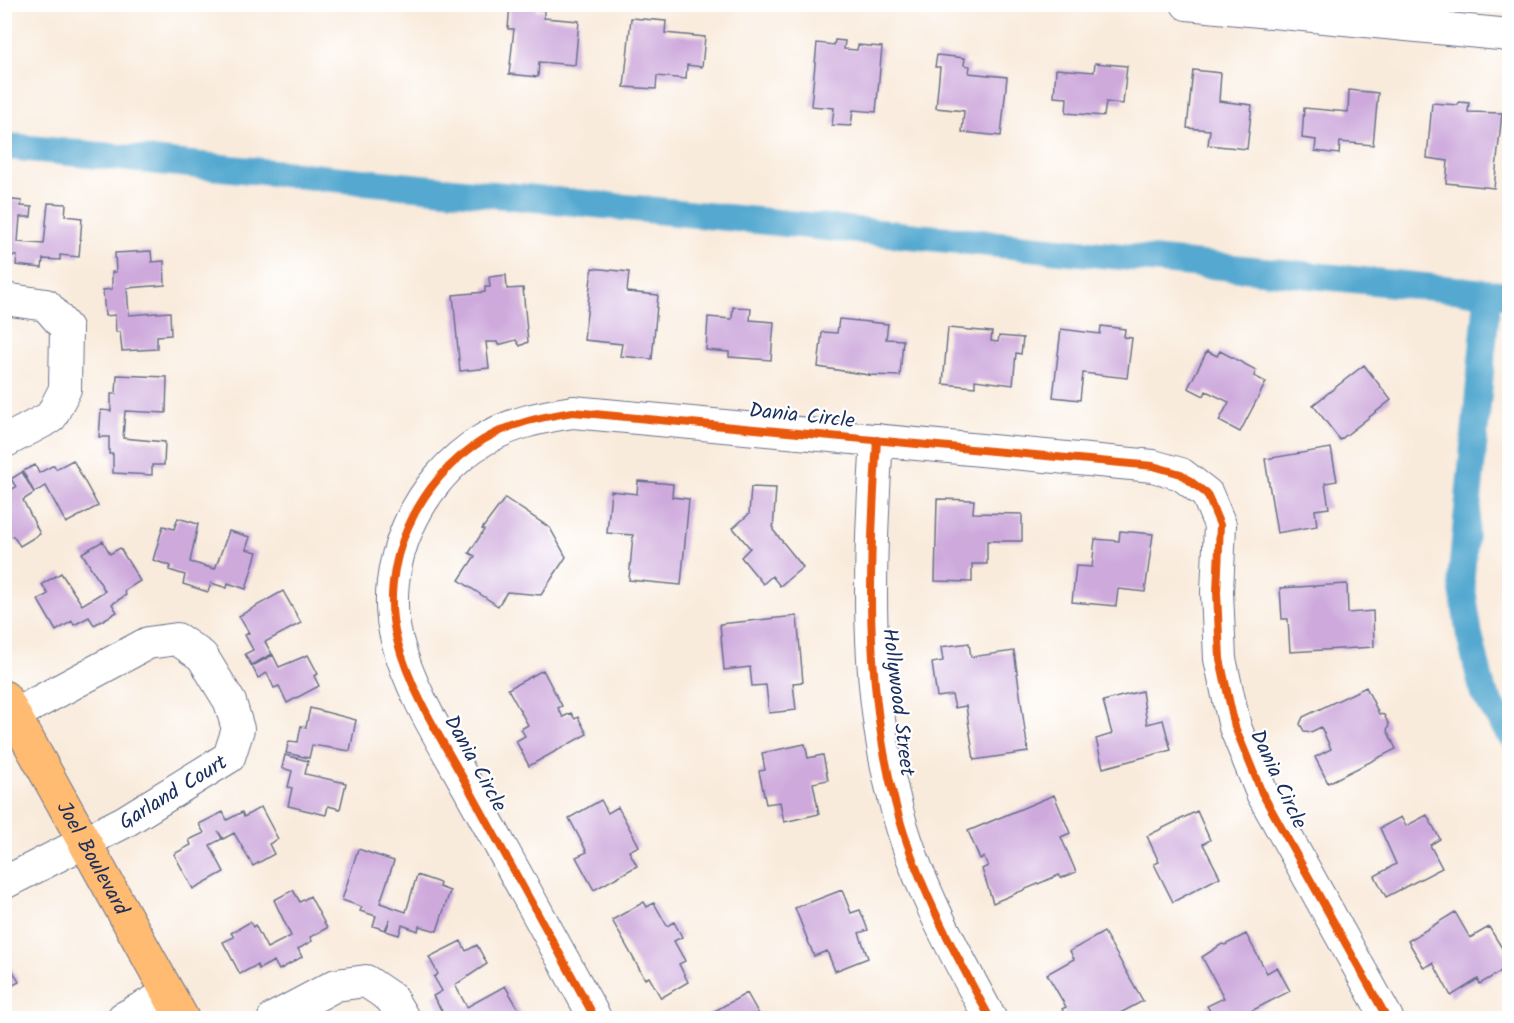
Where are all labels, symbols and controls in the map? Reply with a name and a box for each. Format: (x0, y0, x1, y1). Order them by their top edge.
street label: Dania Circle (747, 395, 857, 439)
street label: Hollywood Street (872, 626, 923, 779)
street label: Dania Circle (434, 709, 515, 819)
street label: Dania Circle (1240, 724, 1315, 835)
street label: Garland Court (113, 746, 235, 839)
street label: Joel Boulevard (47, 795, 137, 922)

